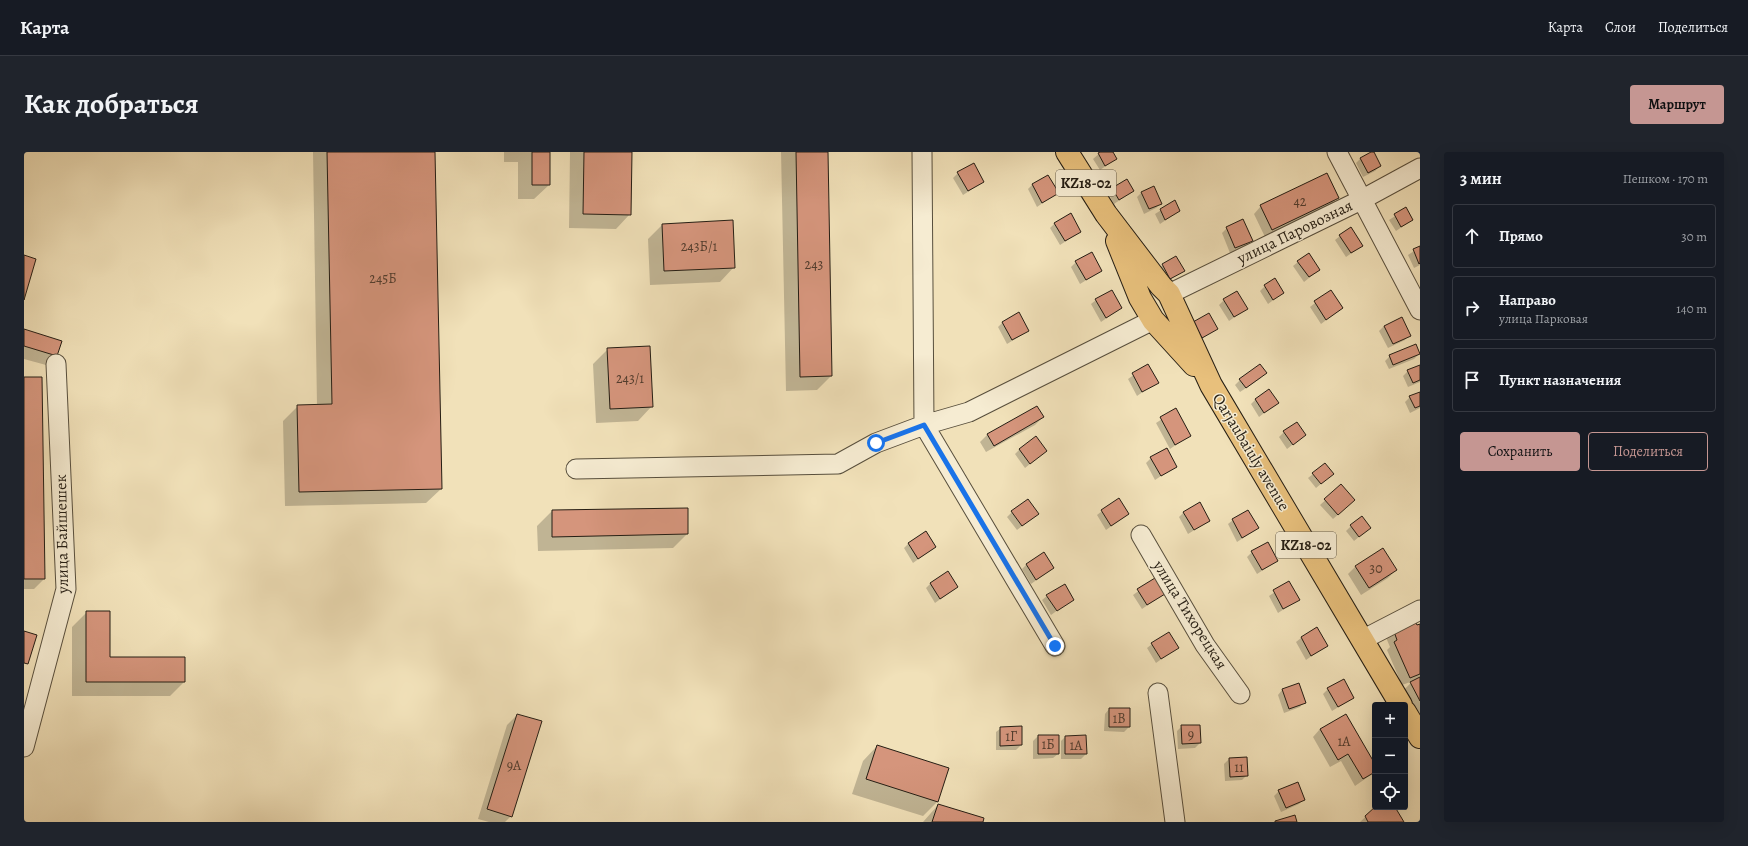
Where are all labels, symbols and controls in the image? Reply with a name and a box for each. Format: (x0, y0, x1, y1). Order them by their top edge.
text: Карта (20, 15, 69, 41)
text: Карта (1548, 18, 1583, 37)
text: Слои (1605, 18, 1636, 37)
text: Поделиться (1658, 18, 1728, 37)
text: Как добраться (24, 85, 199, 123)
button: Маршрут (1630, 85, 1724, 124)
text: 3 мин (1460, 167, 1502, 190)
road number: KZ18-02 (1056, 170, 1116, 196)
text: Пешком · 170 m (1623, 170, 1708, 187)
house number: 42 (1294, 192, 1307, 211)
street label: улица Паровозная (1233, 194, 1357, 270)
icon: ahead (1461, 225, 1483, 247)
text: Прямо (1499, 226, 1543, 246)
text: 30 m (1681, 228, 1707, 245)
house number: 243Б/1 (681, 237, 717, 256)
house number: 243 (805, 255, 824, 274)
house number: 245Б (369, 269, 397, 288)
text: Направо (1499, 290, 1556, 310)
icon: right (1461, 297, 1483, 319)
text: 140 m (1676, 300, 1707, 317)
text: улица Парковая (1499, 310, 1588, 327)
house number: 243/1 (616, 369, 644, 388)
icon: arrive (1461, 369, 1483, 391)
text: Пункт назначения (1499, 370, 1621, 390)
street label: Qarjaubaiuly avenue (1207, 389, 1295, 515)
button: Сохранить (1460, 432, 1580, 471)
button: Поделиться (1588, 432, 1708, 471)
route start (867, 434, 885, 452)
street label: улица Байшешек (50, 474, 74, 595)
road number: KZ18-02 (1276, 532, 1336, 558)
street label: улица Тихорецкая (1147, 555, 1233, 674)
house number: 30 (1369, 559, 1383, 578)
route end (1046, 637, 1064, 655)
map controls (1372, 702, 1408, 810)
button: + (1372, 702, 1408, 738)
house number: 1В (1112, 709, 1126, 728)
house number: 9 (1188, 725, 1194, 744)
house number: 1Г (1005, 727, 1017, 746)
house number: 1А (1338, 732, 1351, 751)
house number: 1Б (1041, 735, 1055, 754)
house number: 1А (1070, 736, 1083, 755)
button: − (1372, 738, 1408, 774)
house number: 9А (507, 756, 522, 775)
house number: 11 (1234, 758, 1244, 777)
button: locate (1372, 774, 1408, 810)

